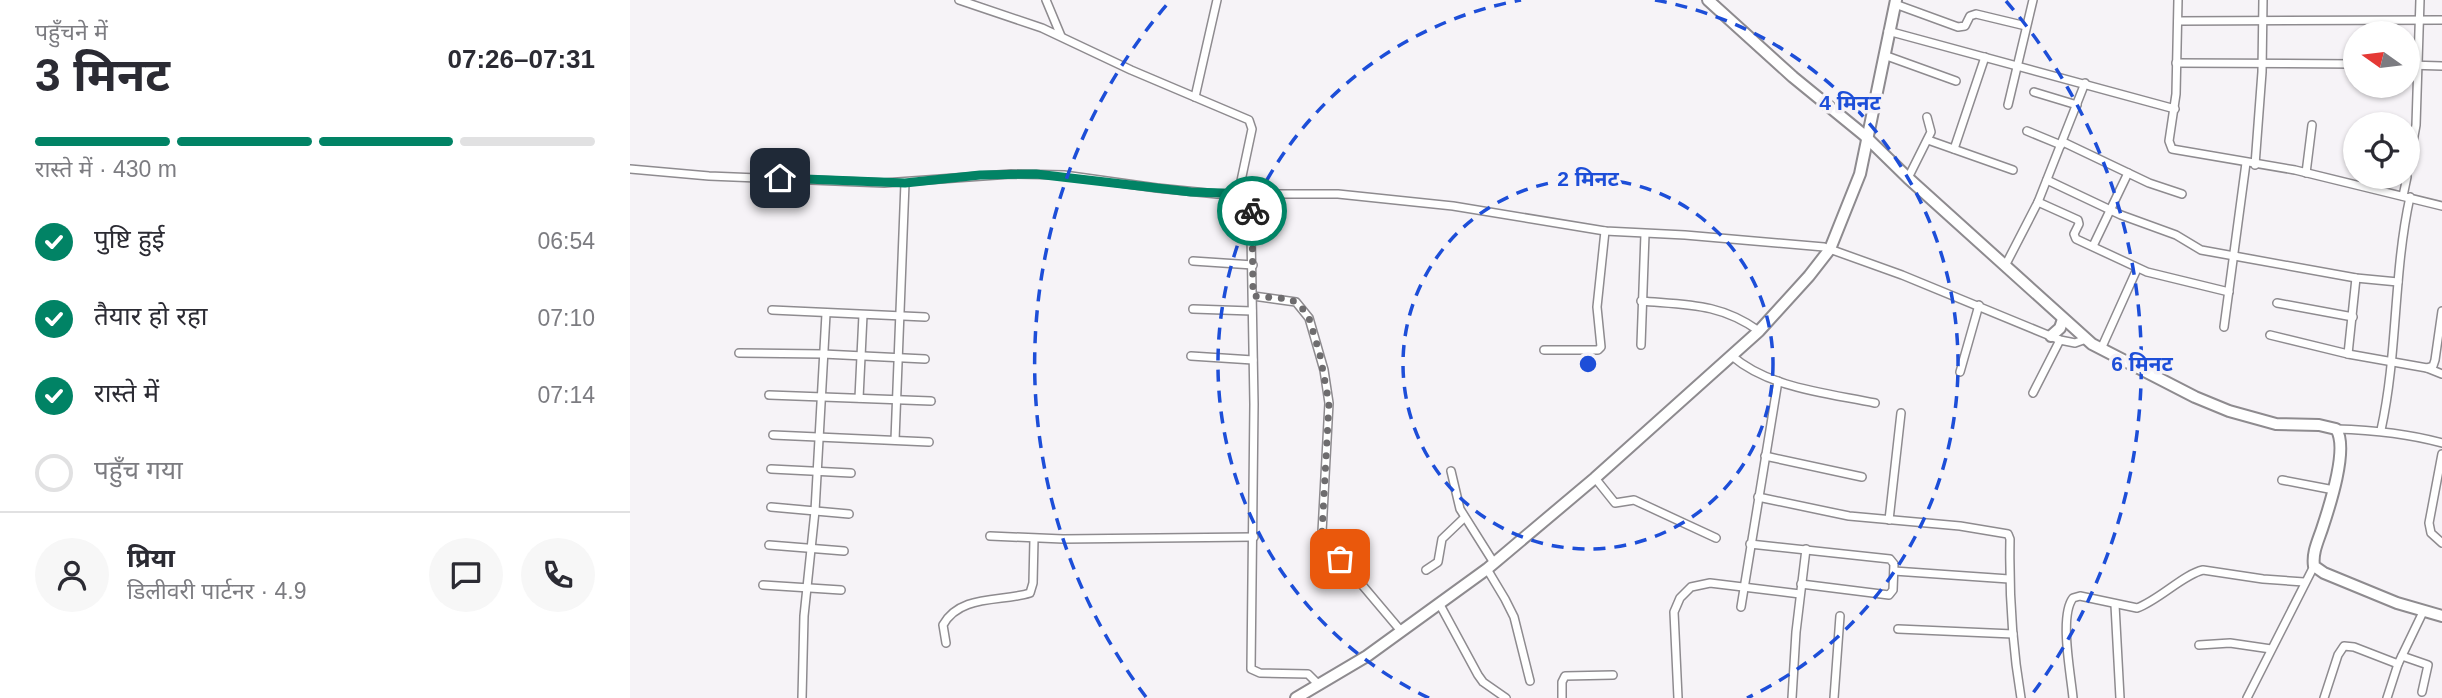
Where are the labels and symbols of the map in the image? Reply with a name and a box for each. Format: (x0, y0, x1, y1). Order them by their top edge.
north arrow (2343, 21, 2420, 98)
text: 4 मिनट (1819, 91, 1881, 114)
pin (750, 148, 810, 208)
text: 2 मिनट (1557, 167, 1619, 190)
courier (1217, 176, 1287, 246)
centre of rings (1576, 352, 1600, 376)
text: 6 मिनट (2111, 352, 2173, 375)
pin (1310, 529, 1370, 589)

